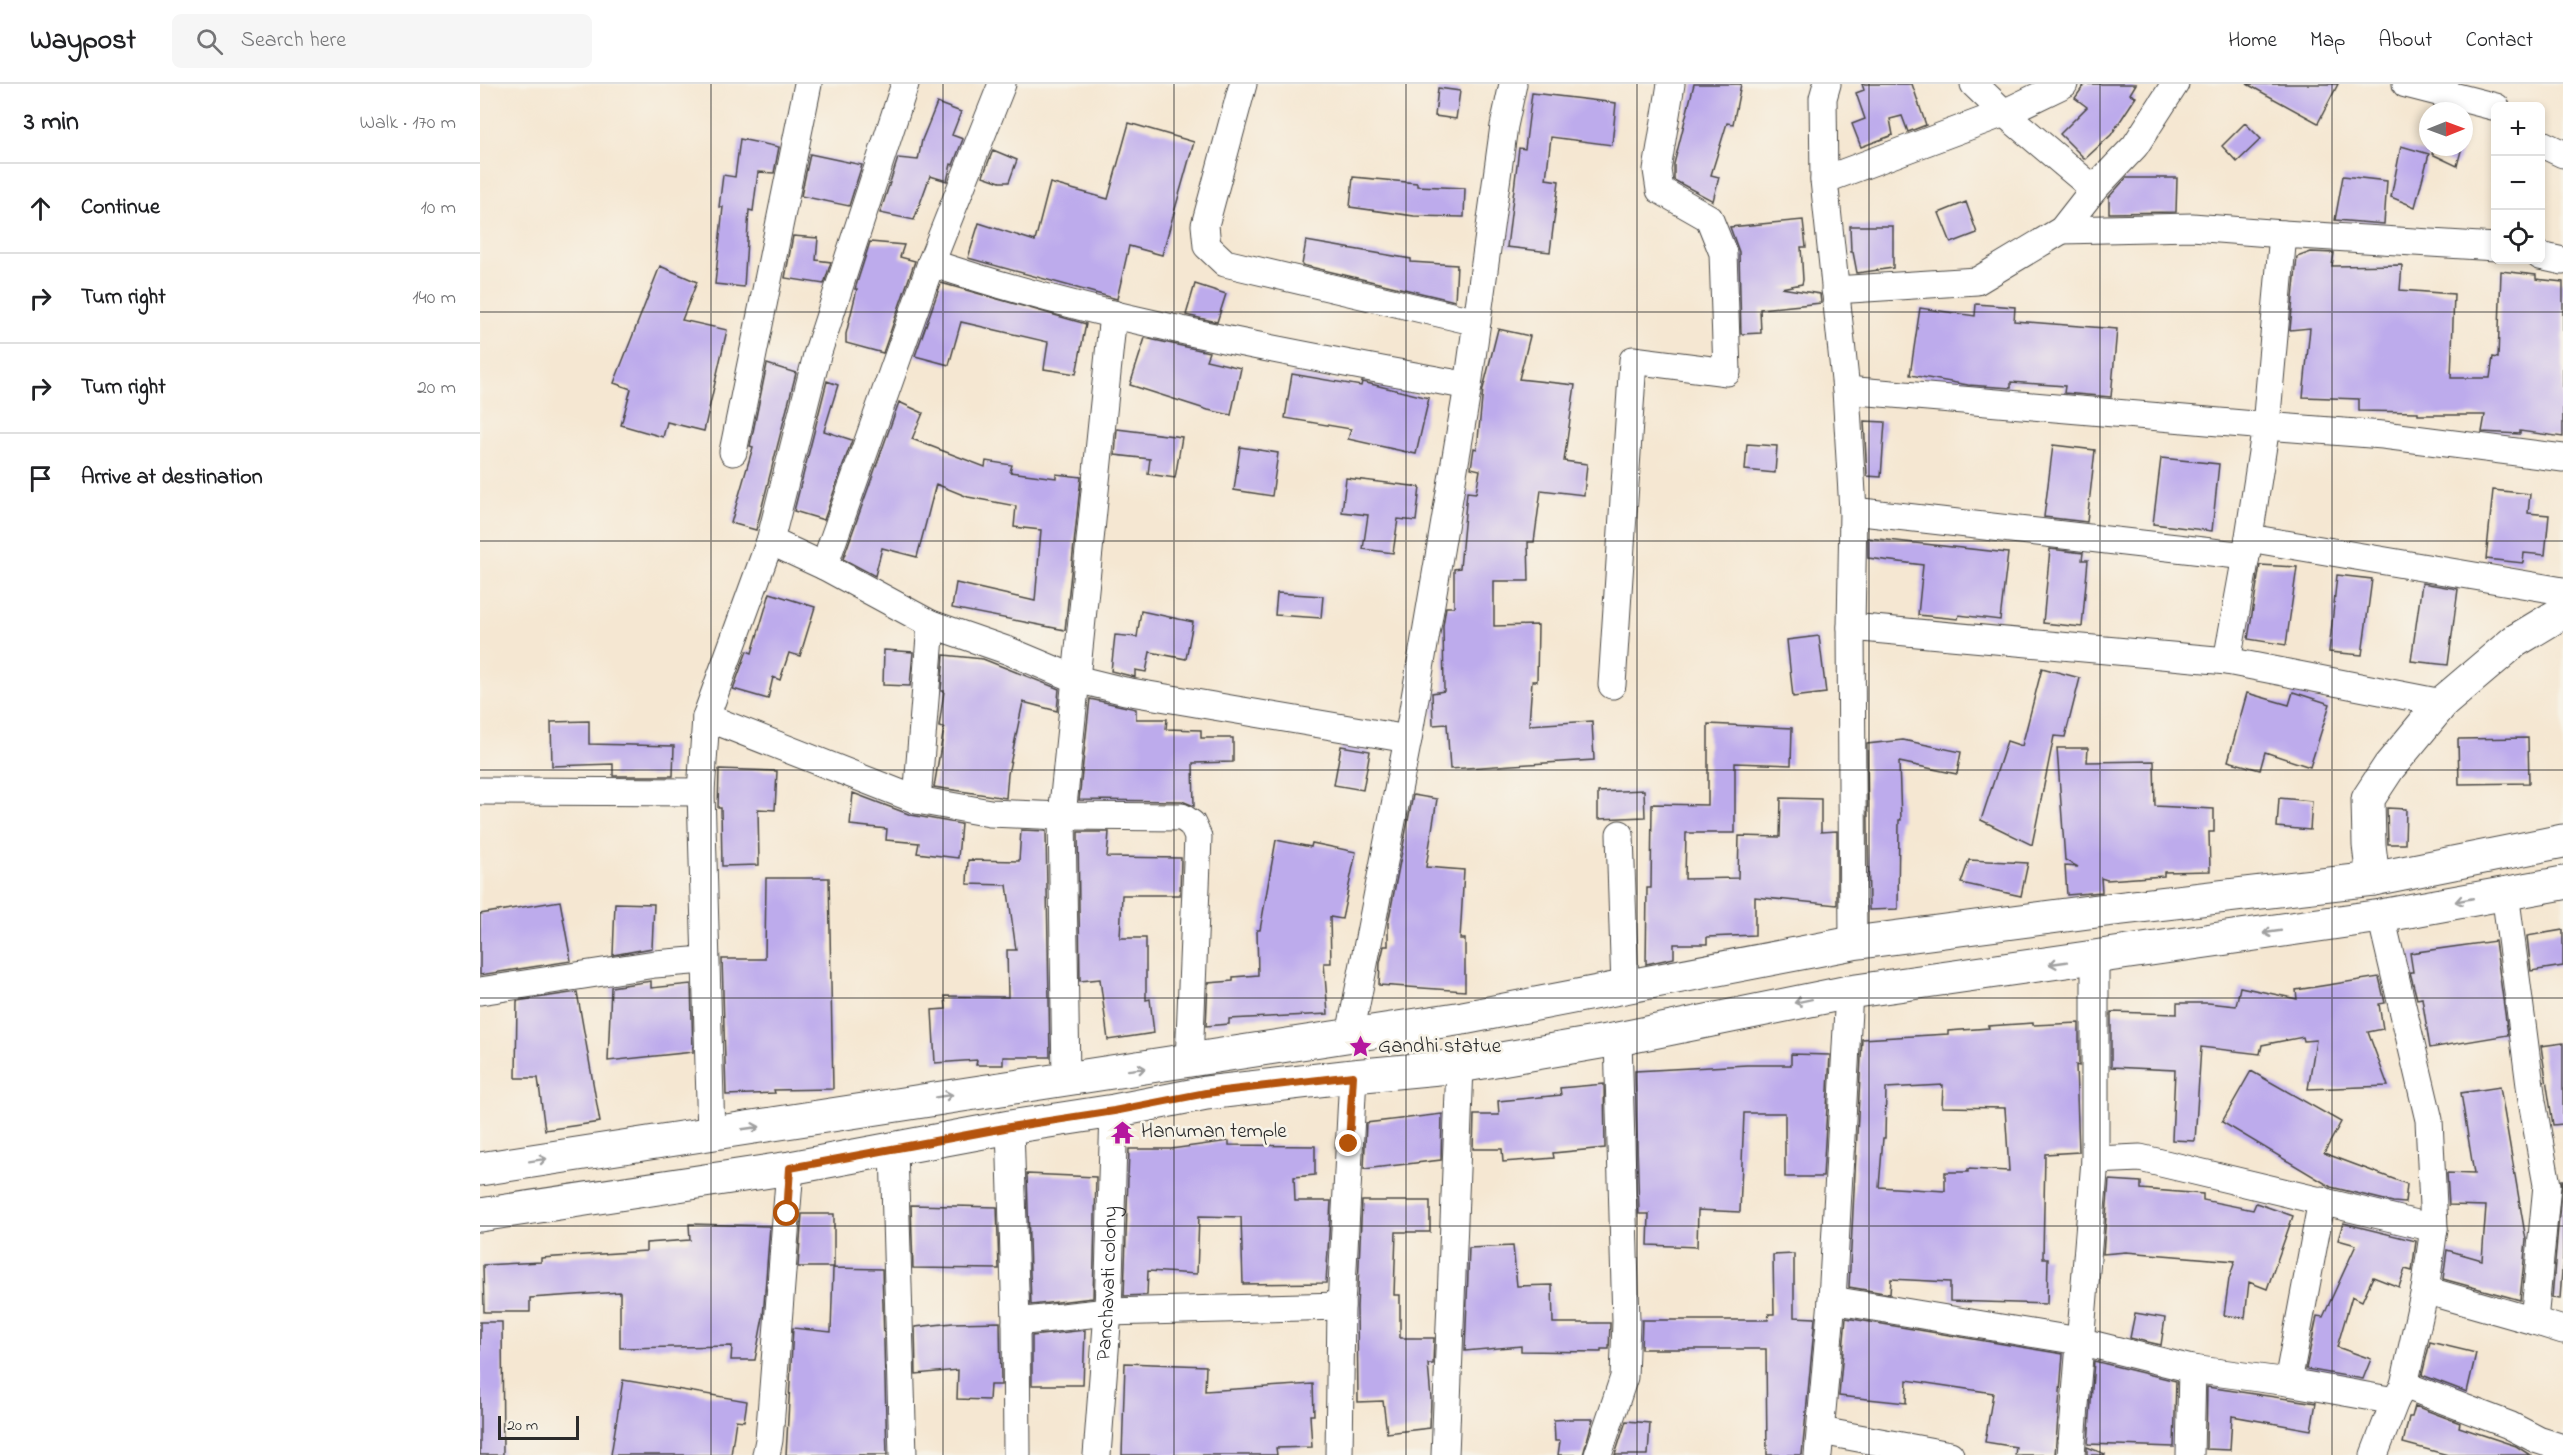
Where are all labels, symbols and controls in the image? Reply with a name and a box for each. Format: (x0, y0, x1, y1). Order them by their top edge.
search box (172, 14, 592, 68)
text: Waypost (30, 21, 136, 62)
icon: search (193, 25, 226, 58)
text: Search here (241, 25, 346, 57)
text: Home (2228, 26, 2277, 56)
text: Map (2310, 26, 2345, 56)
text: About (2378, 26, 2432, 56)
text: Contact (2465, 26, 2533, 56)
north arrow (2419, 102, 2473, 156)
map controls (2491, 102, 2545, 264)
button: + (2491, 102, 2545, 156)
text: 3 min (24, 104, 79, 142)
text: Walk · 170 m (360, 109, 456, 138)
button: − (2491, 156, 2545, 210)
icon: ahead (24, 192, 57, 225)
text: Continue (81, 192, 160, 224)
text: 10 m (420, 194, 456, 223)
button: locate (2491, 210, 2545, 264)
icon: right (24, 282, 57, 315)
text: Turn right (81, 282, 166, 314)
text: 140 m (412, 284, 456, 313)
icon: right (24, 372, 57, 405)
text: Turn right (81, 372, 166, 404)
text: 20 m (417, 374, 456, 403)
icon: arrive (24, 462, 57, 495)
text: Arrive at destination (81, 462, 263, 494)
one-way arrow (2455, 895, 2474, 906)
one-way arrow (2262, 926, 2282, 937)
one-way arrow (2048, 957, 2068, 968)
one-way arrow (1794, 996, 1813, 1007)
place label: Gandhi statue (1378, 1032, 1502, 1062)
place icon: Gandhi statue (1347, 1034, 1373, 1060)
one-way arrow (1126, 1063, 1146, 1074)
one-way arrow (933, 1091, 953, 1102)
place label: Hanuman temple (1141, 1117, 1287, 1147)
temple icon: Hanuman temple (1110, 1119, 1136, 1145)
one-way arrow (741, 1122, 761, 1133)
route end (1335, 1130, 1361, 1156)
one-way arrow (527, 1155, 547, 1166)
route start (773, 1200, 799, 1226)
street label: Panchavati colony (1089, 1206, 1128, 1362)
scale bar (498, 1413, 579, 1440)
text: 20 m (507, 1414, 538, 1438)

